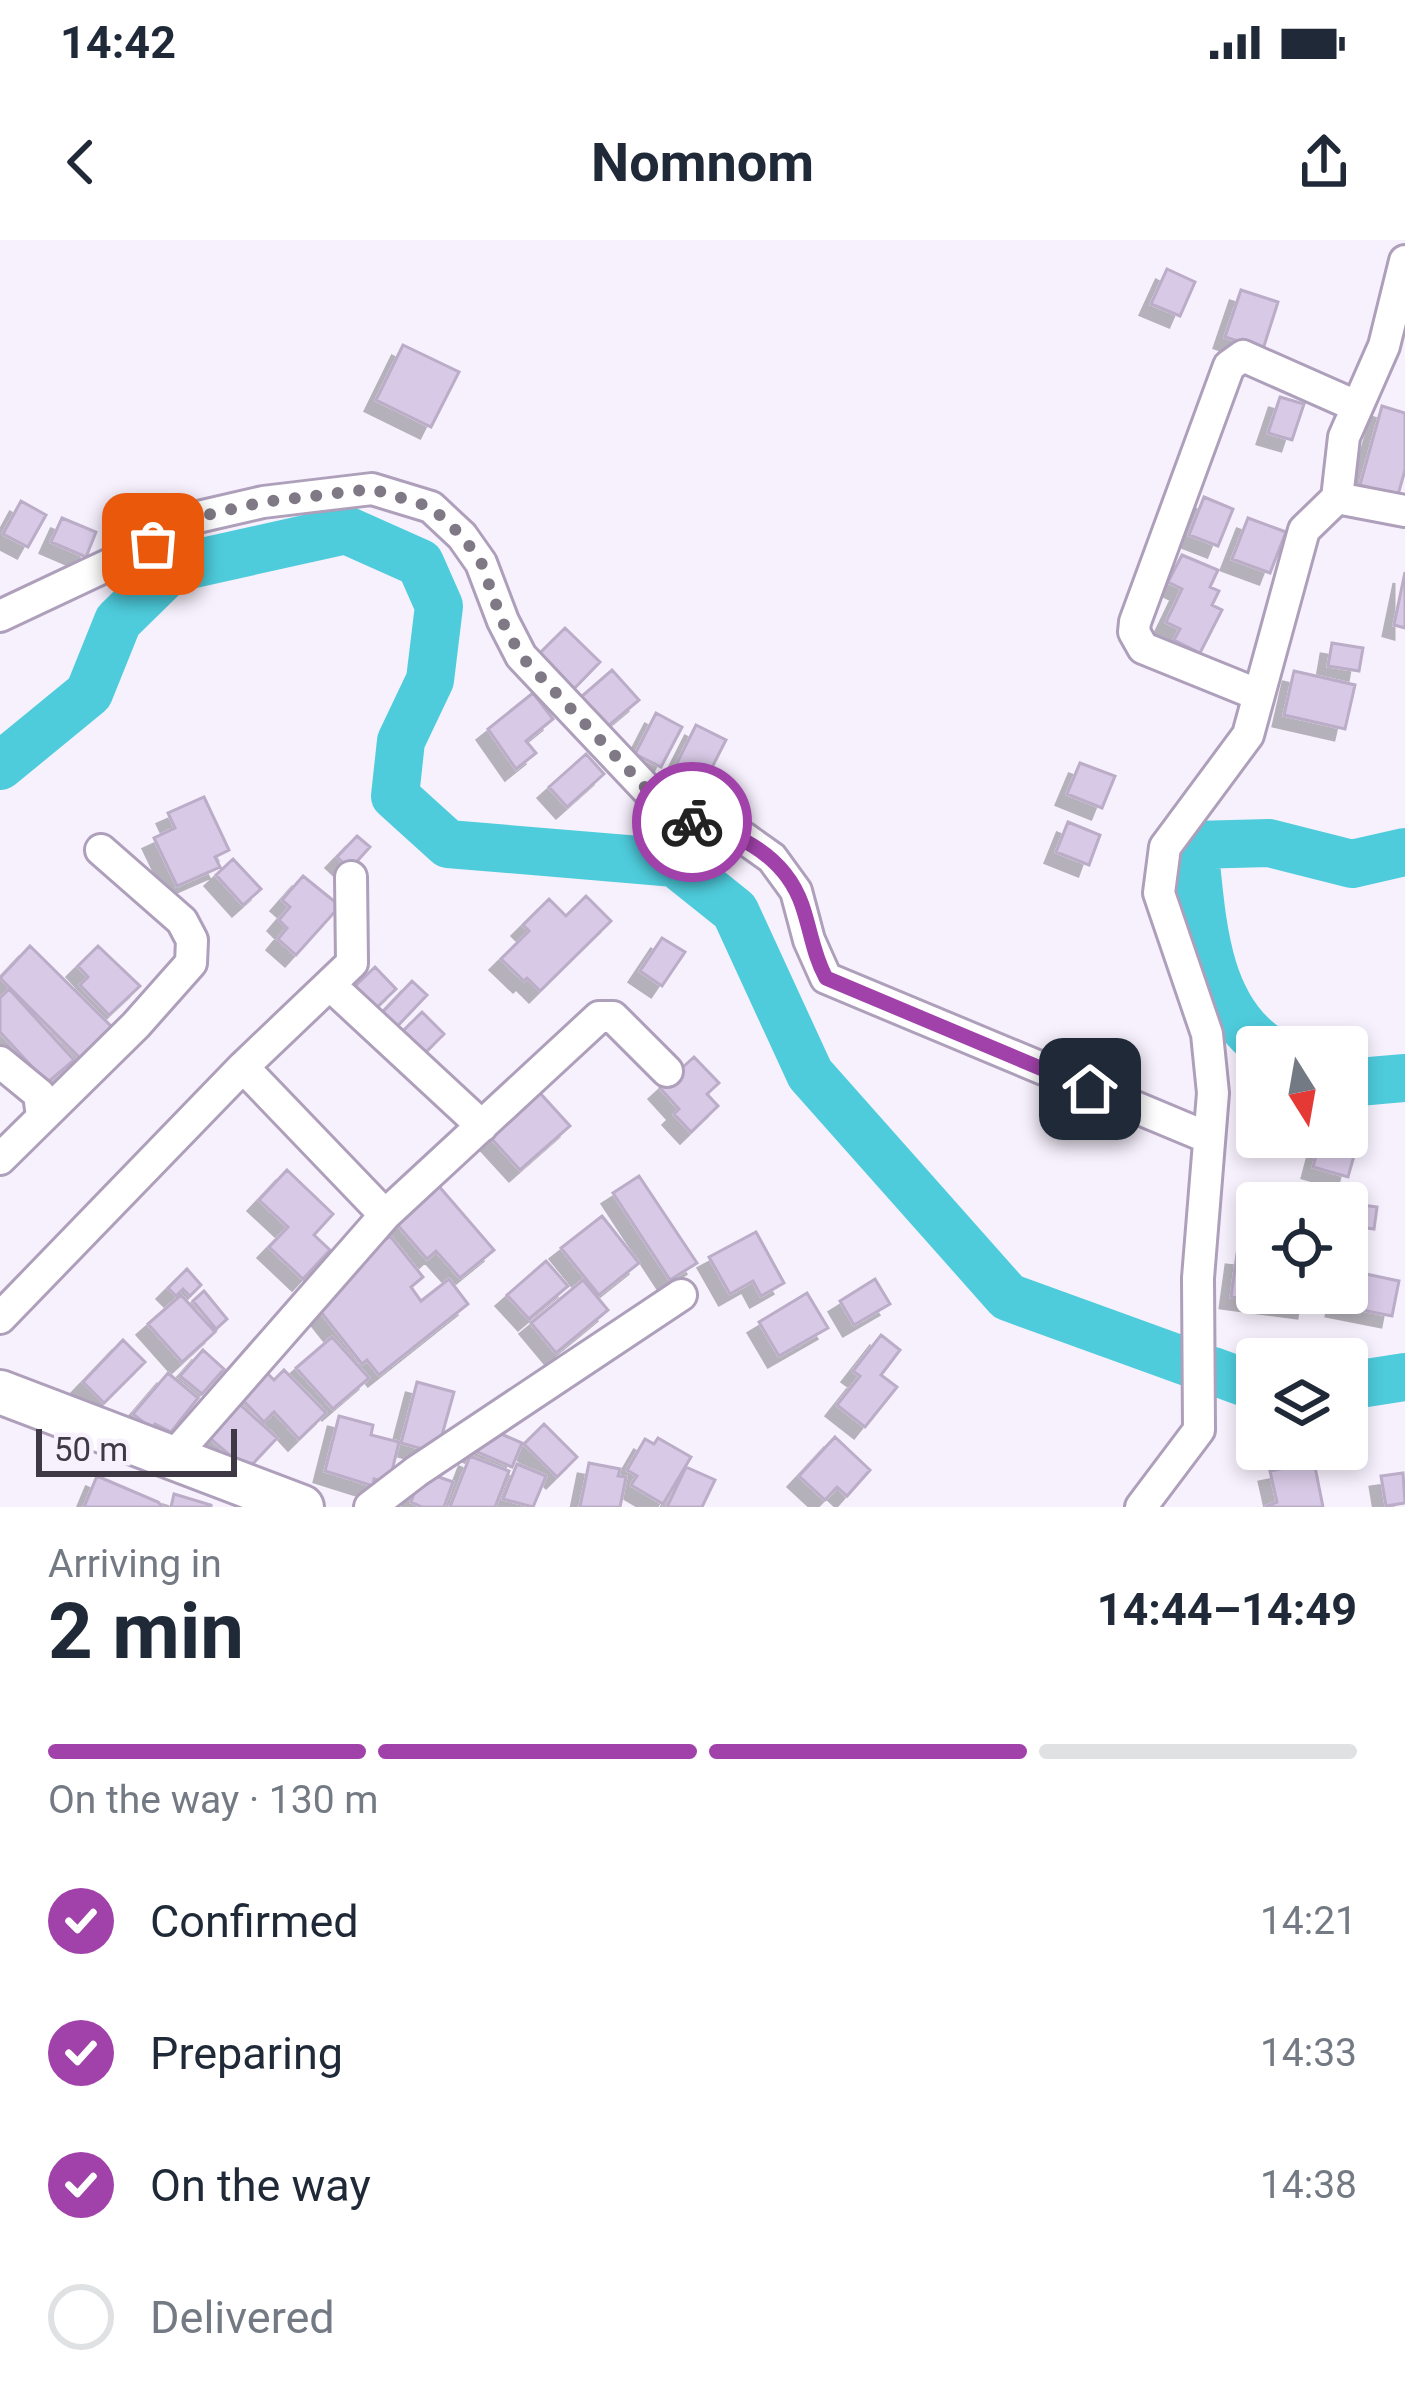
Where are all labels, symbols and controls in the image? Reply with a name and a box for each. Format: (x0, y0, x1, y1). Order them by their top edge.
text: 14:42 (60, 16, 176, 69)
icon: back (48, 129, 114, 195)
icon: share (1291, 129, 1357, 195)
text: Nomnom (591, 131, 814, 194)
pin (102, 493, 204, 595)
icon: bag (120, 511, 186, 577)
courier (632, 762, 752, 882)
icon: bike (659, 789, 725, 855)
north arrow (1236, 1026, 1368, 1158)
map controls (1236, 1026, 1368, 1470)
pin (1039, 1038, 1141, 1140)
icon: home (1057, 1056, 1123, 1122)
button: locate (1236, 1182, 1368, 1314)
button: layers (1236, 1338, 1368, 1470)
scale bar (36, 1423, 237, 1476)
text: 50 m (54, 1430, 128, 1469)
text: Arriving in (48, 1541, 222, 1587)
text: 14:44–14:49 (1097, 1583, 1357, 1636)
text: 2 min (48, 1586, 244, 1677)
text: On the way · 130 m (48, 1777, 379, 1823)
icon: check (48, 1888, 114, 1954)
text: Confirmed (150, 1895, 359, 1948)
text: 14:21 (1260, 1898, 1357, 1944)
icon: check (48, 2020, 114, 2086)
text: Preparing (150, 2027, 343, 2080)
text: 14:33 (1260, 2030, 1357, 2076)
icon: check (48, 2152, 114, 2218)
text: On the way (150, 2159, 371, 2212)
text: 14:38 (1260, 2162, 1357, 2208)
text: Delivered (150, 2291, 335, 2344)

